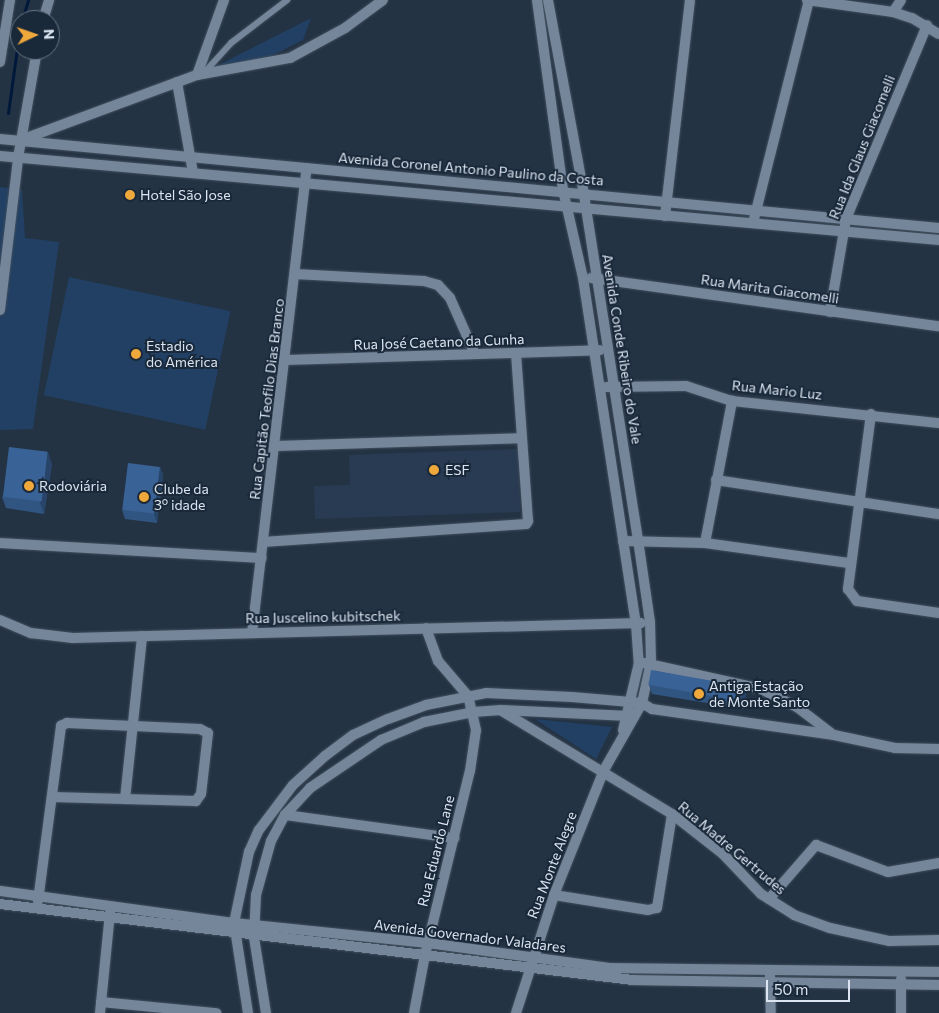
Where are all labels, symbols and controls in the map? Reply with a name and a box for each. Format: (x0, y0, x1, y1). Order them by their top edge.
north arrow (10, 10, 60, 60)
text: N (41, 29, 58, 40)
street label: Rua Ida Glaus Giacomelli (825, 72, 899, 222)
street label: Avenida Coronel Antonio Paulino da Costa (338, 149, 604, 189)
place label: Hotel São Jose (140, 187, 231, 203)
marker: Hotel São Jose (124, 189, 136, 201)
street label: Avenida Conde Ribeiro do Vale (599, 253, 645, 445)
street label: Rua Marita Giacomelli (700, 271, 840, 307)
street label: Rua Capitão Teofilo Dias Branco (246, 297, 288, 501)
street label: Rua José Caetano da Cunha (353, 331, 525, 353)
place label: Estadio do América (146, 338, 218, 371)
marker: Estadio do América (130, 348, 142, 360)
street label: Rua Mario Luz (731, 377, 823, 403)
place label: ESF (445, 462, 470, 478)
marker: ESF (427, 463, 441, 477)
place label: Rodoviária (39, 478, 107, 494)
marker: Rodoviária (23, 480, 35, 492)
place label: Clube da 3º idade (154, 481, 209, 514)
marker: Clube da 3º idade (138, 491, 150, 503)
street label: Rua Juscelino kubitschek (245, 607, 401, 627)
place label: Antiga Estação de Monte Santo (709, 678, 810, 710)
marker: Antiga Estação de Monte Santo (693, 688, 705, 700)
street label: Rua Eduardo Lane (414, 794, 458, 908)
street label: Rua Madre Gertrudes (675, 798, 789, 898)
street label: Rua Monte Alegre (524, 809, 580, 921)
street label: Avenida Governador Valadares (373, 916, 567, 956)
scale bar (769, 970, 853, 1002)
text: 50 m (774, 980, 808, 998)

